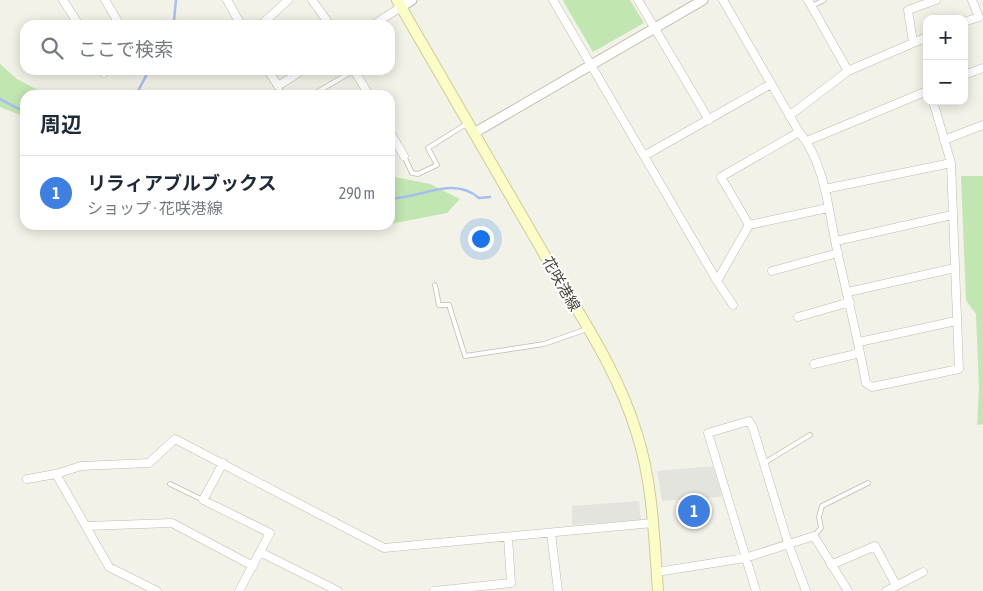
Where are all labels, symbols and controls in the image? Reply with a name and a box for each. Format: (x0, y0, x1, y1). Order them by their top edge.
map controls (923, 15, 968, 105)
button: + (923, 15, 968, 60)
search box (20, 20, 395, 75)
icon: search (38, 34, 66, 62)
text: ここで検索 (78, 38, 173, 60)
button: − (923, 60, 968, 105)
text: 周辺 (40, 112, 82, 136)
text: リラィアブルブックス (87, 172, 276, 194)
text: 1 (52, 184, 60, 202)
text: 290 m (339, 184, 375, 202)
text: ショップ · 花咲港線 (87, 199, 223, 217)
your location (468, 226, 494, 252)
street label: 花咲港線 (539, 254, 584, 314)
pin: 1 (678, 492, 710, 530)

